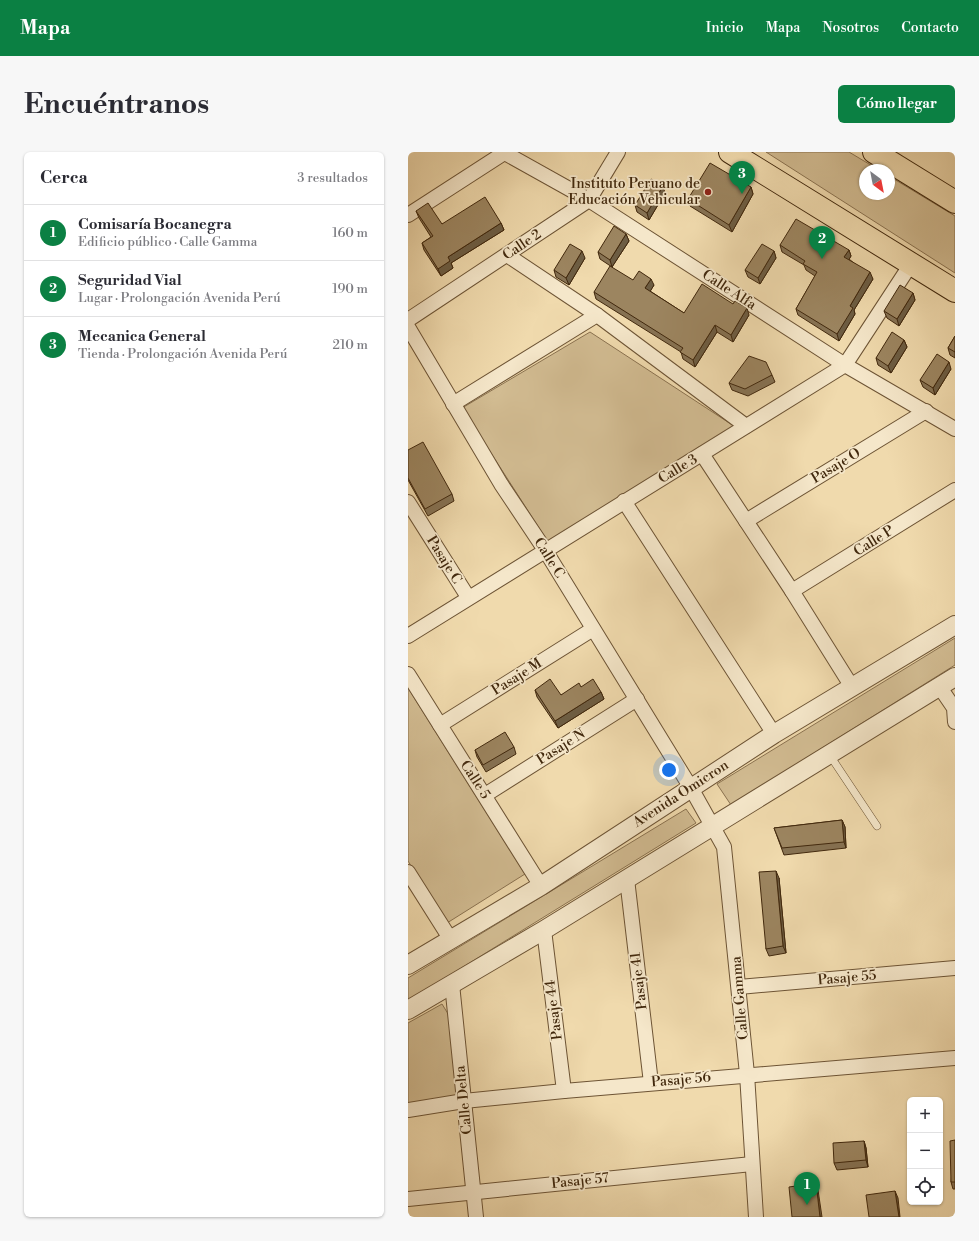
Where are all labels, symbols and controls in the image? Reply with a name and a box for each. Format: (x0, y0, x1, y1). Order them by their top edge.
text: Mapa (20, 16, 70, 40)
text: Inicio (706, 19, 744, 37)
text: Mapa (766, 19, 800, 37)
text: Nosotros (822, 19, 879, 37)
text: Contacto (901, 19, 959, 37)
button: Cómo llegar (838, 85, 955, 123)
text: Encuéntranos (24, 87, 209, 122)
pin: 3 (729, 161, 755, 194)
north arrow (859, 164, 895, 200)
text: Cerca (40, 167, 88, 189)
text: 3 resultados (297, 170, 368, 186)
place label: Instituto Peruano de Educación Vehicular (568, 175, 700, 209)
marker: Instituto Peruano de Educación Vehicular (703, 187, 713, 197)
text: Comisaría Bocanegra (78, 215, 232, 234)
text: 1 (50, 225, 56, 241)
text: 160 m (332, 225, 368, 241)
street label: Calle 2 (499, 226, 545, 264)
pin: 2 (809, 226, 835, 259)
text: Edificio público · Calle Gamma (78, 234, 257, 250)
street label: Calle Alfa (699, 266, 760, 315)
text: Seguridad Vial (78, 271, 182, 290)
text: 2 (49, 281, 57, 297)
text: 190 m (332, 281, 368, 297)
text: Lugar · Prolongación Avenida Perú (78, 290, 281, 306)
text: Mecanica General (78, 327, 206, 346)
text: 3 (49, 337, 57, 353)
text: 210 m (333, 337, 368, 353)
text: Tienda · Prolongación Avenida Perú (78, 346, 287, 362)
street label: Pasaje O (808, 444, 864, 488)
street label: Calle 3 (655, 450, 701, 488)
street label: Calle P (850, 521, 898, 560)
street label: Pasaje C (422, 533, 466, 587)
street label: Calle C (530, 534, 568, 582)
street label: Pasaje M (488, 654, 546, 699)
street label: Pasaje N (533, 725, 589, 769)
street label: Avenida Omicron (629, 756, 733, 832)
street label: Calle 5 (456, 757, 494, 803)
your location (659, 760, 679, 780)
street label: Pasaje 41 (627, 951, 651, 1011)
street label: Calle Gamma (727, 954, 753, 1041)
street label: Pasaje 55 (817, 966, 877, 990)
street label: Pasaje 44 (541, 979, 567, 1041)
street label: Calle Delta (451, 1064, 477, 1135)
street label: Pasaje 56 (650, 1068, 712, 1092)
map controls (907, 1097, 943, 1205)
button: + (907, 1097, 943, 1133)
button: − (907, 1133, 943, 1169)
street label: Pasaje 57 (550, 1169, 610, 1193)
button: locate (907, 1169, 943, 1205)
pin: 1 (794, 1172, 820, 1205)

